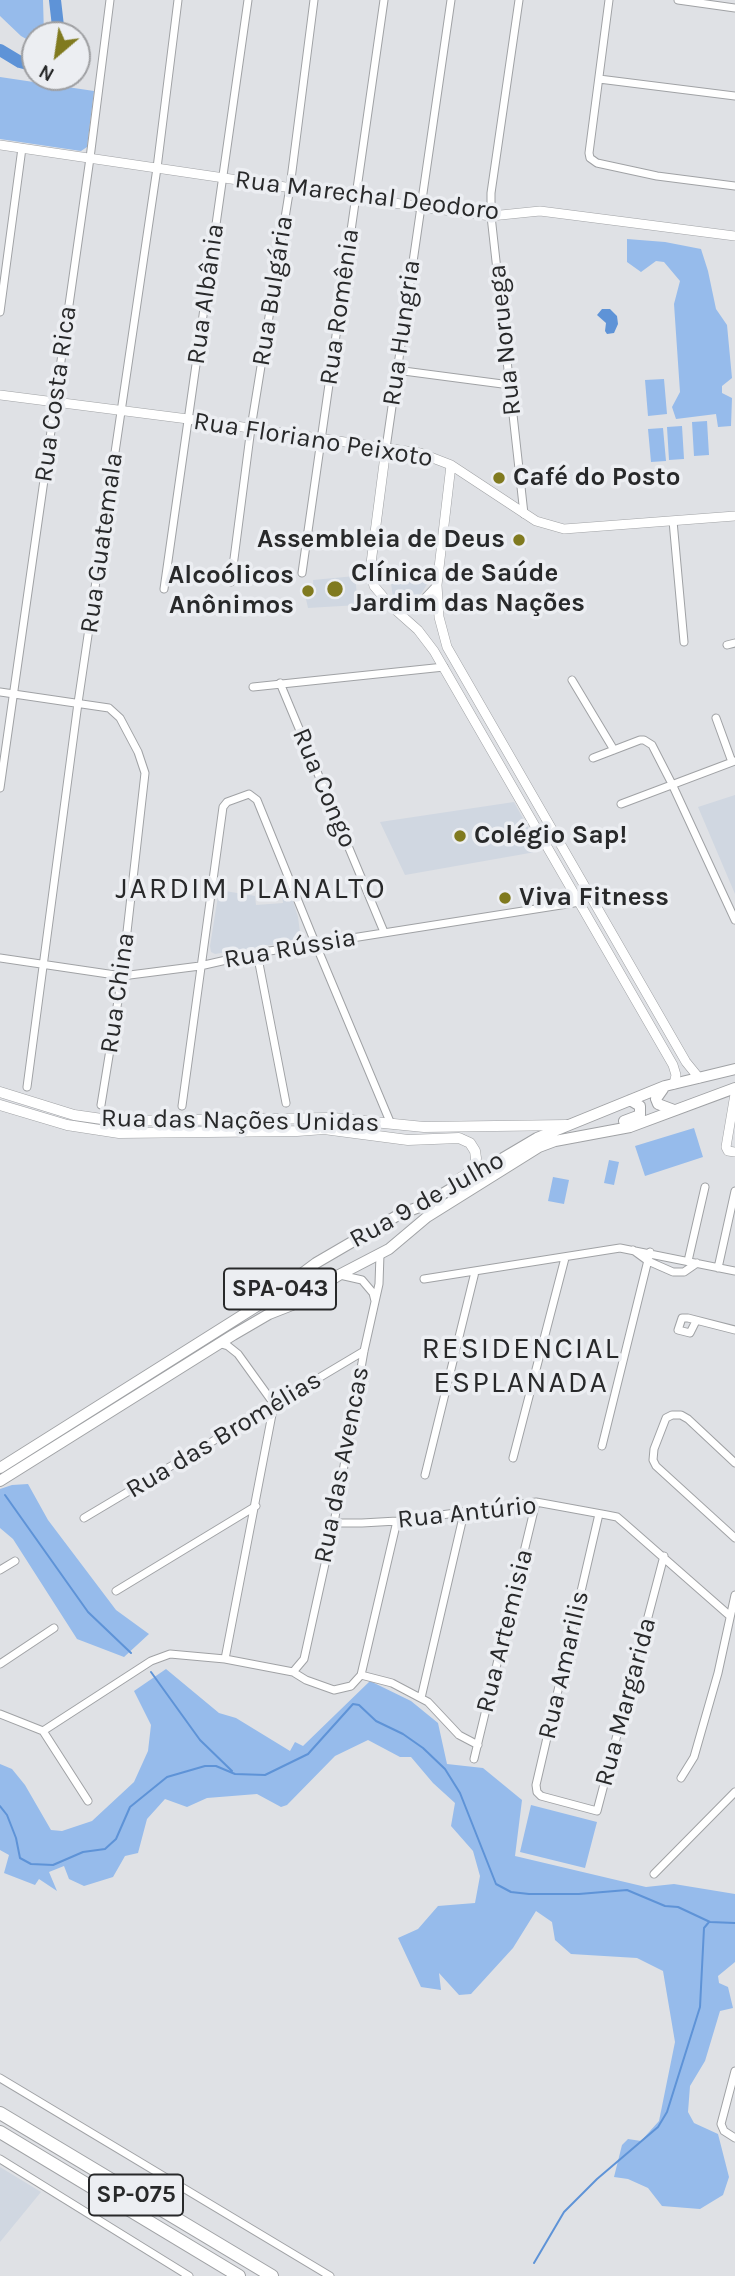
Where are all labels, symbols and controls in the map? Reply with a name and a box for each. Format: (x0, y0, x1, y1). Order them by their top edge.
north arrow (21, 21, 91, 91)
text: N (35, 60, 58, 86)
street label: Rua Marechal Deodoro (233, 164, 501, 228)
street label: Rua Bulgária (246, 214, 300, 368)
street label: Rua Albânia (181, 222, 231, 366)
street label: Rua Romênia (314, 227, 366, 387)
street label: Rua Hungria (376, 258, 428, 408)
street label: Rua Noruega (482, 263, 528, 417)
street label: Rua Costa Rica (28, 304, 84, 484)
street label: Rua Floriano Peixoto (191, 406, 435, 474)
street label: Rua Guatemala (74, 451, 130, 635)
place label: Café do Posto (513, 462, 680, 494)
marker: Café do Posto (491, 470, 507, 486)
place label: Assembleia de Deus (257, 524, 505, 556)
marker: Assembleia de Deus (511, 532, 527, 548)
place label: Clínica de Saúde Jardim das Nações (351, 558, 585, 620)
place label: Alcoólicos Anônimos (168, 560, 294, 622)
marker: Clínica de Saúde Jardim das Nações (325, 579, 345, 599)
marker: Alcoólicos Anônimos (300, 583, 316, 599)
street label: Rua Congo (285, 724, 363, 852)
place label: Colégio Sap! (474, 820, 627, 852)
marker: Colégio Sap! (452, 828, 468, 844)
district label: JARDIM PLANALTO (117, 871, 385, 907)
place label: Viva Fitness (519, 882, 669, 914)
marker: Viva Fitness (497, 890, 513, 906)
street label: Rua Rússia (222, 922, 358, 976)
street label: Rua China (94, 931, 142, 1055)
street label: Rua das Nações Unidas (101, 1103, 379, 1139)
street label: Rua 9 de Julho (344, 1145, 510, 1255)
road number: SPA-043 (224, 1268, 336, 1310)
district label: RESIDENCIAL ESPLANADA (423, 1331, 619, 1402)
street label: Rua das Bromélias (121, 1364, 327, 1506)
street label: Rua das Avencas (308, 1364, 376, 1566)
street label: Rua Antúrio (396, 1490, 538, 1536)
street label: Rua Artemisia (470, 1546, 540, 1716)
street label: Rua Amarilis (532, 1588, 596, 1742)
street label: Rua Margarida (589, 1614, 663, 1790)
road number: SP-075 (89, 2174, 183, 2216)

